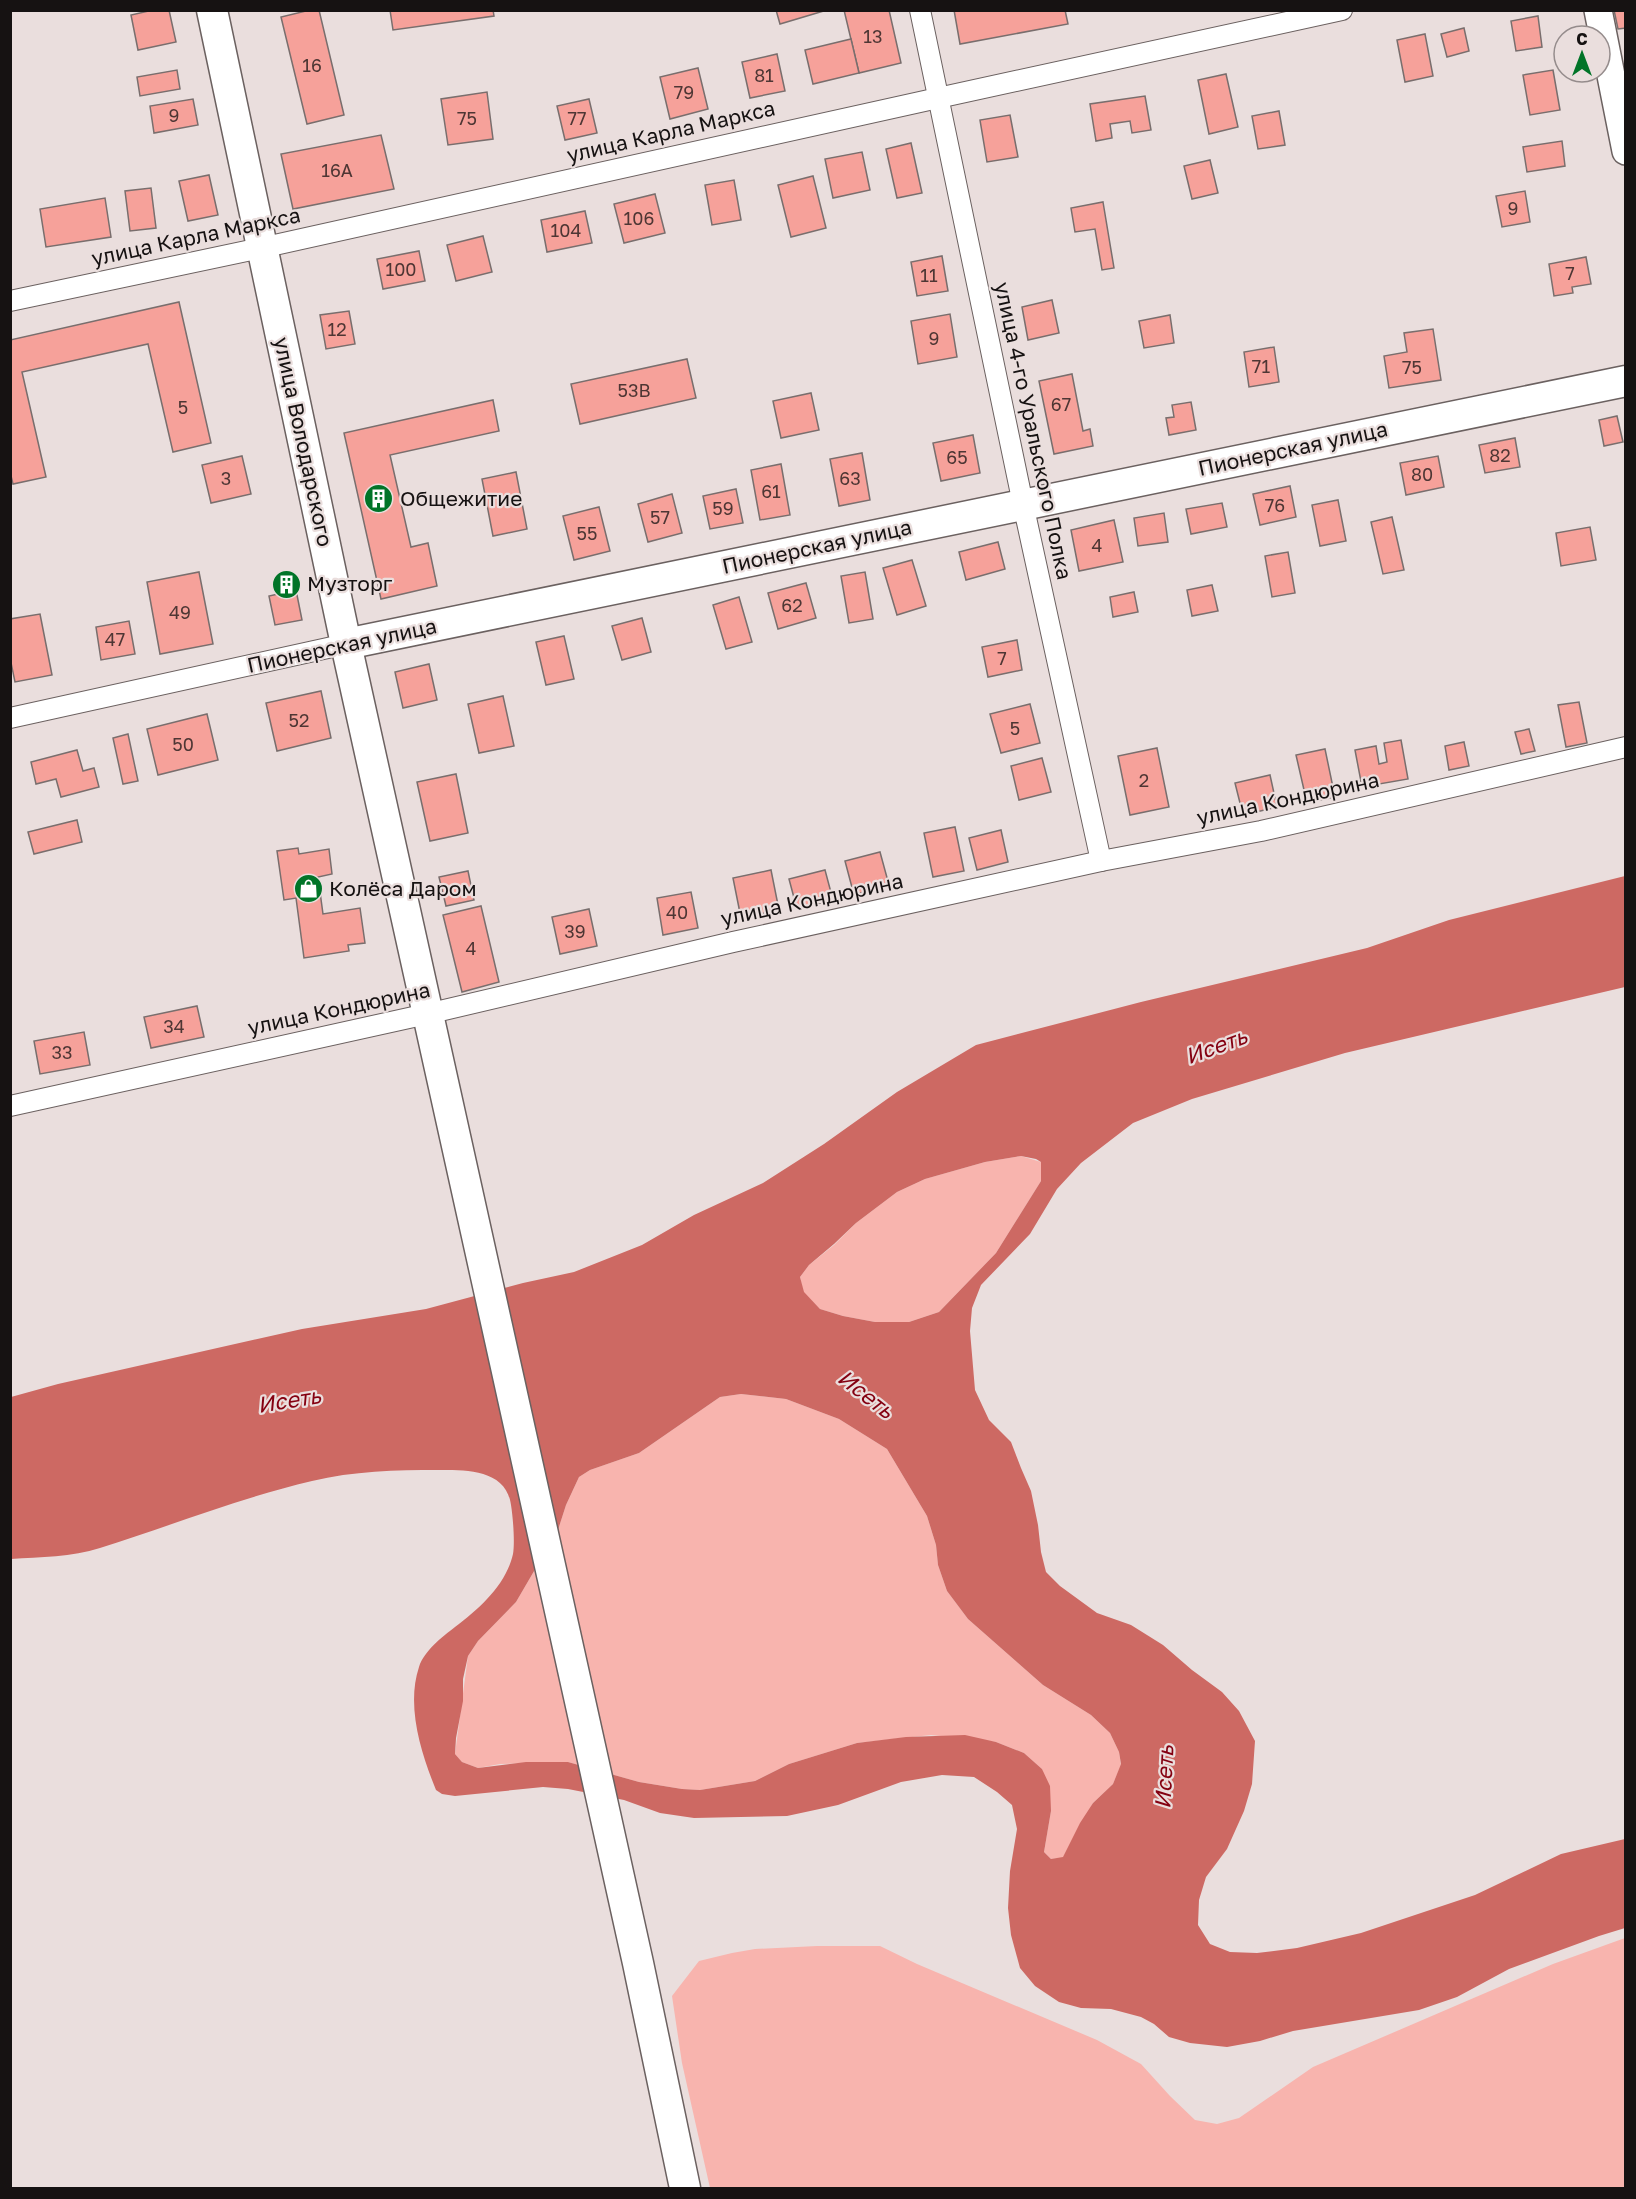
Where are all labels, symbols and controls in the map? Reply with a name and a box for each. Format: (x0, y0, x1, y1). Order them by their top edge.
north arrow (1552, 24, 1612, 84)
house number: 13 (863, 25, 883, 47)
text: С (1576, 29, 1588, 49)
house number: 16 (302, 54, 322, 76)
house number: 81 (754, 64, 774, 86)
house number: 79 (674, 81, 694, 103)
street label: улица Карла Маркса (564, 94, 777, 168)
house number: 9 (169, 104, 179, 126)
house number: 75 (457, 107, 477, 129)
house number: 77 (567, 107, 587, 129)
house number: 16А (321, 159, 353, 181)
house number: 9 (1508, 197, 1518, 219)
street label: улица Карла Маркса (89, 201, 303, 271)
house number: 106 (624, 207, 654, 229)
house number: 104 (551, 219, 581, 241)
house number: 100 (385, 258, 417, 280)
house number: 7 (1565, 262, 1575, 284)
house number: 11 (920, 264, 938, 286)
street label: улица 4-го Уральского Полка (990, 280, 1078, 582)
house number: 12 (327, 318, 347, 340)
house number: 9 (929, 327, 939, 349)
street label: улица Володарского (269, 335, 339, 549)
house number: 71 (1252, 355, 1270, 377)
house number: 75 (1402, 356, 1422, 378)
house number: 53В (617, 379, 651, 401)
house number: 67 (1051, 393, 1071, 415)
house number: 5 (178, 396, 188, 418)
street label: Пионерская улица (1196, 415, 1390, 481)
house number: 82 (1489, 444, 1511, 466)
house number: 65 (946, 446, 968, 468)
house number: 80 (1411, 463, 1433, 485)
house number: 3 (221, 467, 231, 489)
house number: 63 (839, 467, 861, 489)
house number: 61 (761, 480, 781, 502)
building icon: Общежитие (363, 483, 395, 515)
place label: Общежитие (400, 485, 522, 511)
house number: 76 (1265, 494, 1285, 516)
house number: 59 (712, 497, 734, 519)
house number: 57 (650, 506, 670, 528)
street label: Пионерская улица (720, 513, 914, 579)
house number: 55 (577, 522, 597, 544)
house number: 4 (1092, 534, 1103, 556)
building icon: Музторг (270, 568, 302, 600)
place label: Музторг (307, 570, 393, 596)
house number: 62 (781, 594, 803, 616)
house number: 49 (169, 601, 191, 623)
street label: Пионерская улица (245, 612, 439, 678)
house number: 47 (105, 628, 125, 650)
house number: 7 (997, 647, 1007, 669)
house number: 52 (289, 709, 309, 731)
house number: 5 (1010, 717, 1020, 739)
house number: 50 (172, 733, 194, 755)
street label: улица Кондюрина (1194, 766, 1381, 830)
house number: 2 (1139, 769, 1149, 791)
street label: улица Кондюрина (718, 867, 905, 931)
shop icon: Колёса Даром (292, 873, 324, 905)
place label: Колёса Даром (329, 875, 477, 901)
house number: 40 (666, 901, 688, 923)
house number: 39 (564, 920, 586, 942)
house number: 4 (466, 937, 477, 959)
street label: улица Кондюрина (245, 976, 432, 1040)
house number: 34 (163, 1015, 185, 1037)
water label: Исеть (1181, 1021, 1252, 1069)
house number: 33 (51, 1041, 73, 1063)
water label: Исеть (833, 1363, 901, 1425)
water label: Исеть (255, 1381, 324, 1418)
water label: Исеть (1148, 1743, 1179, 1809)

